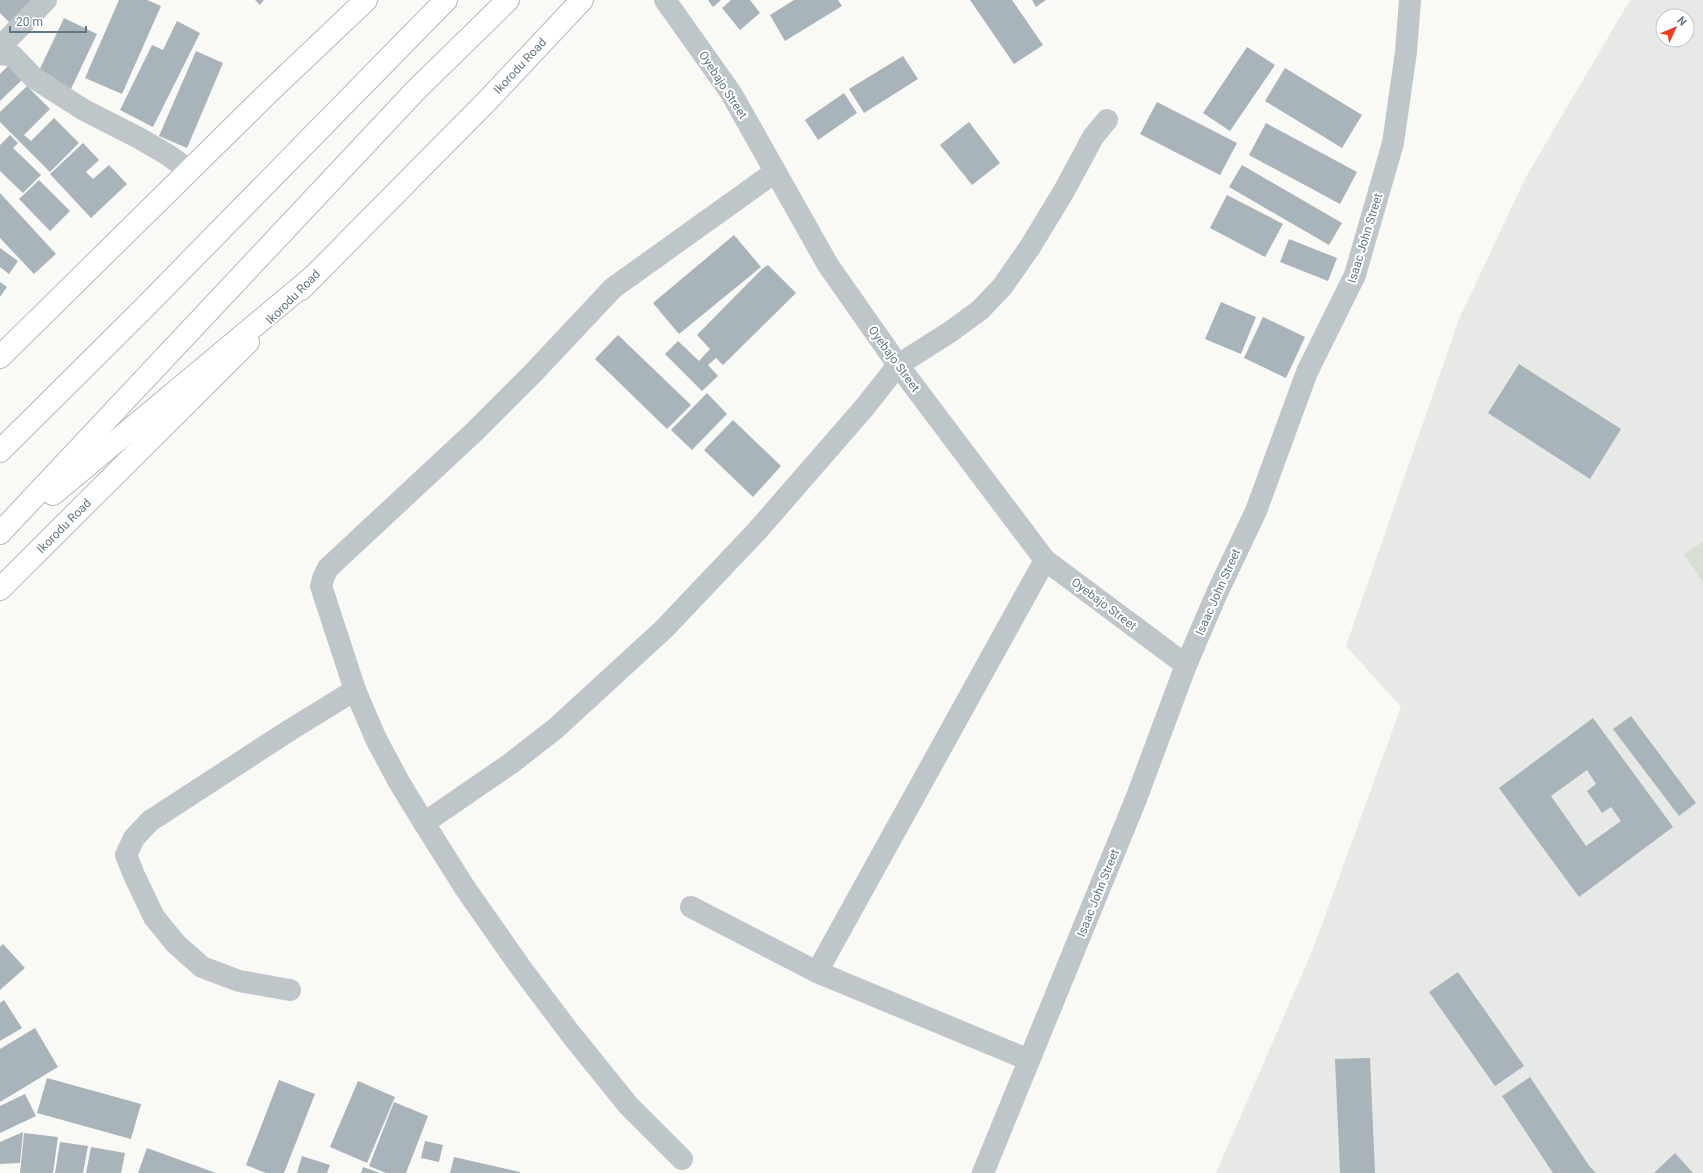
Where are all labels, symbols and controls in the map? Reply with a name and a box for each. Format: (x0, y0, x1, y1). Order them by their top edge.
scale bar (10, 8, 86, 34)
north arrow (1655, 8, 1695, 48)
text: N (1674, 14, 1689, 29)
text: 20 m (16, 15, 43, 29)
street label: Ikorodu Road (491, 35, 549, 97)
street label: Oyebajo Street (696, 49, 750, 122)
street label: Isaac John Street (1345, 191, 1385, 285)
street label: Ikorodu Road (263, 267, 323, 327)
street label: Oyebajo Street (865, 323, 923, 395)
street label: Ikorodu Road (34, 496, 94, 556)
street label: Isaac John Street (1193, 547, 1243, 637)
street label: Oyebajo Street (1069, 575, 1139, 633)
street label: Isaac John Street (1074, 847, 1122, 939)

